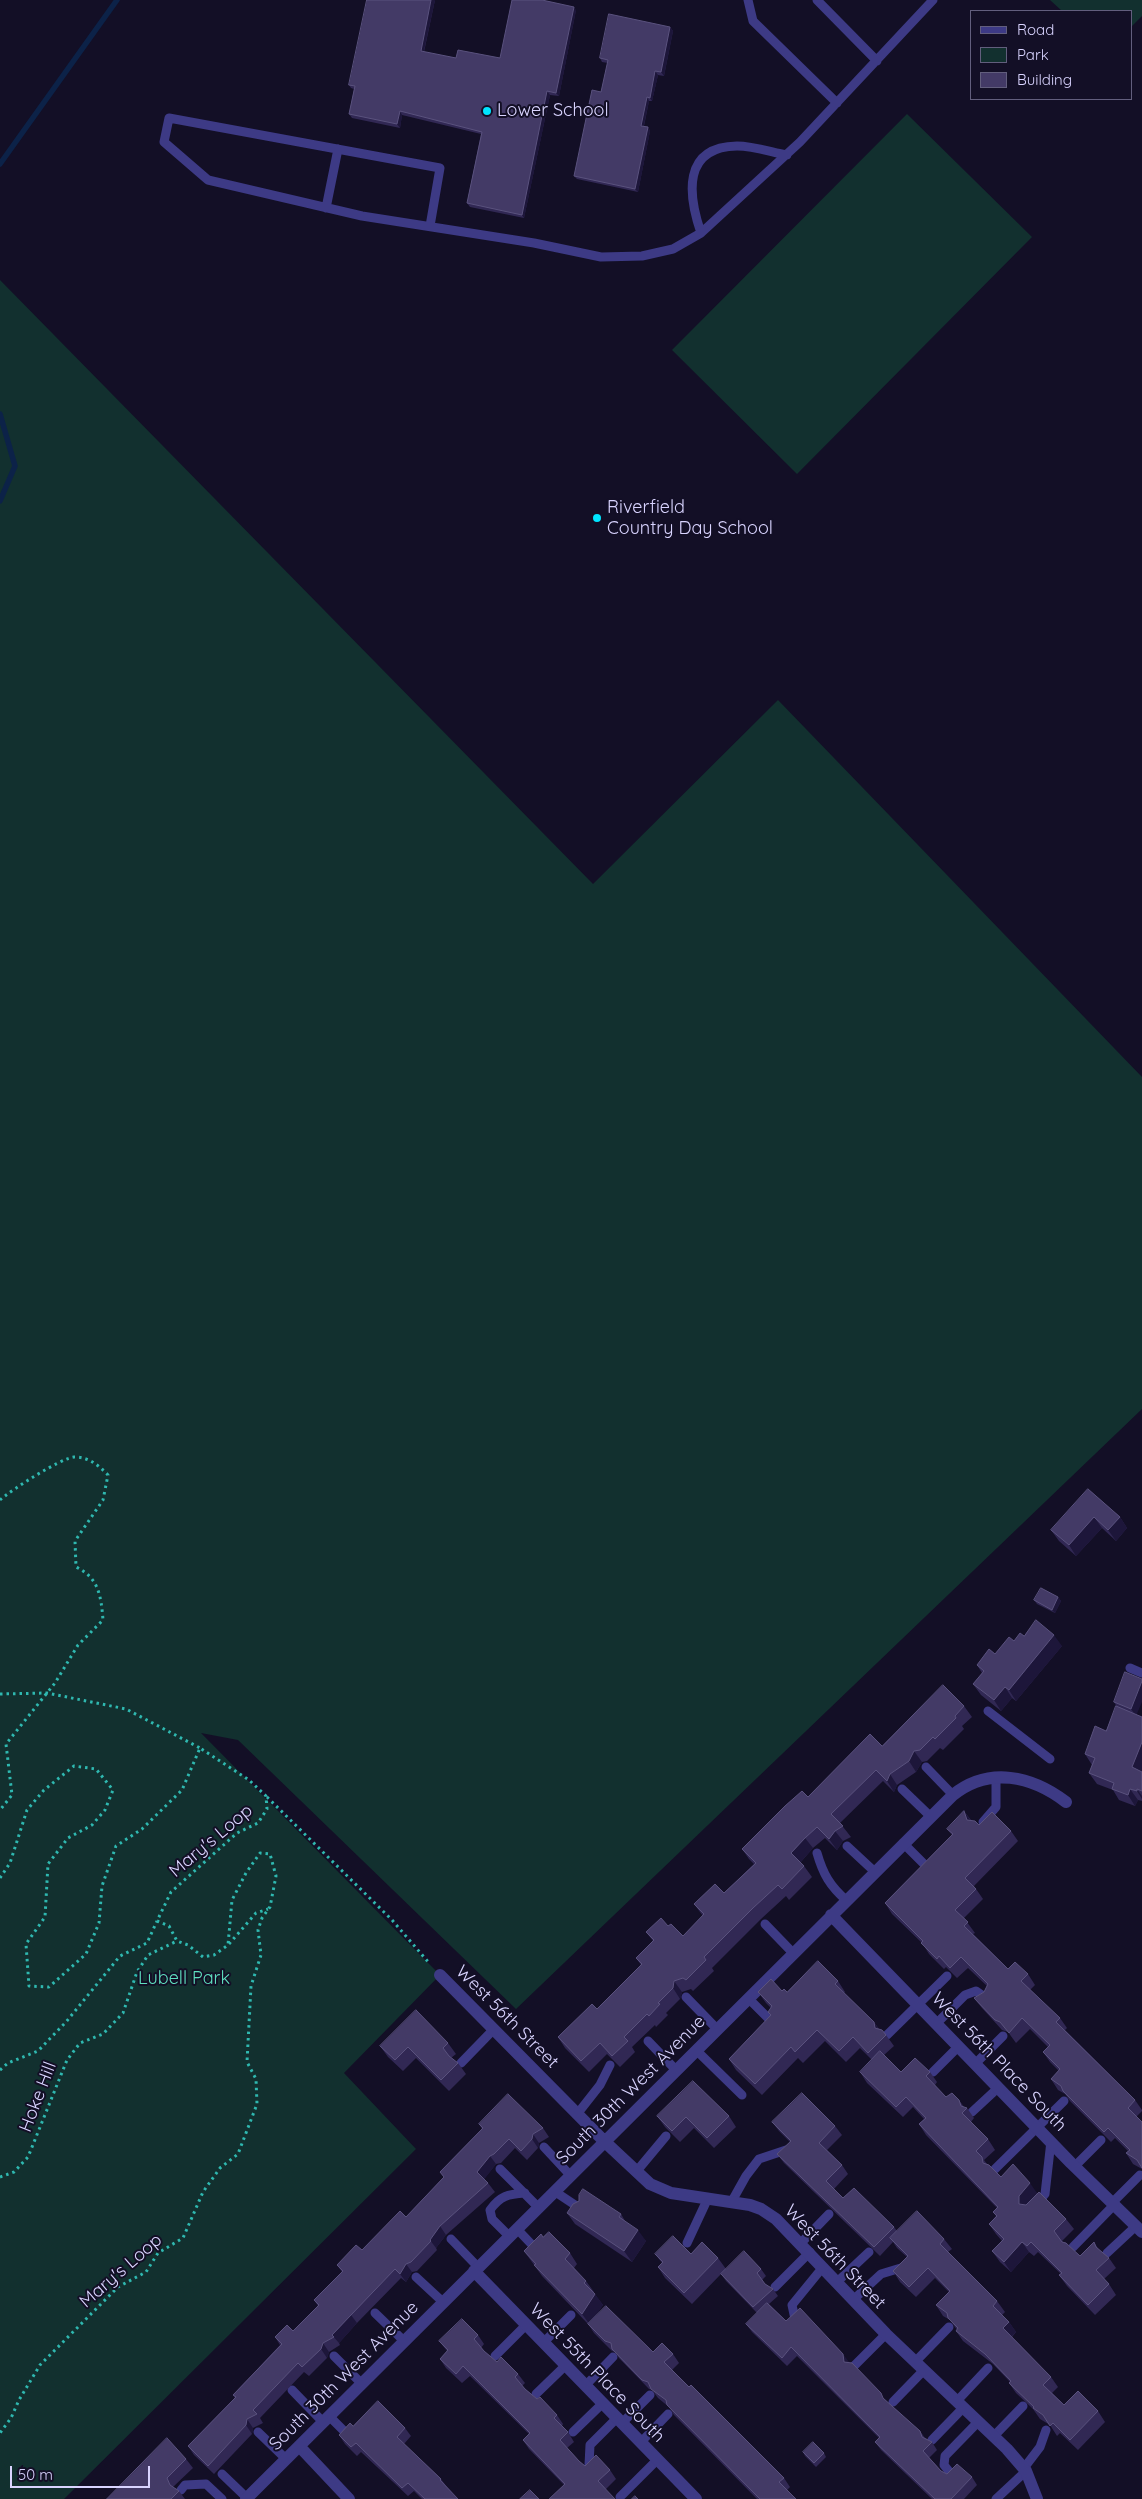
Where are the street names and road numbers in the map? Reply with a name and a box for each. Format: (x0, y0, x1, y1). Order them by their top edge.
street label: Mary's Loop (165, 1800, 257, 1882)
street label: West 56th Street (451, 1961, 563, 2073)
street label: West 56th Place South (927, 1988, 1071, 2136)
street label: South 30th West Avenue (552, 2011, 710, 2169)
street label: Hoke Hill (15, 2059, 61, 2135)
street label: West 56th Street (780, 2200, 890, 2314)
street label: Mary's Loop (75, 2229, 167, 2313)
street label: South 30th West Avenue (265, 2297, 423, 2455)
street label: West 55th Place South (525, 2299, 669, 2447)

